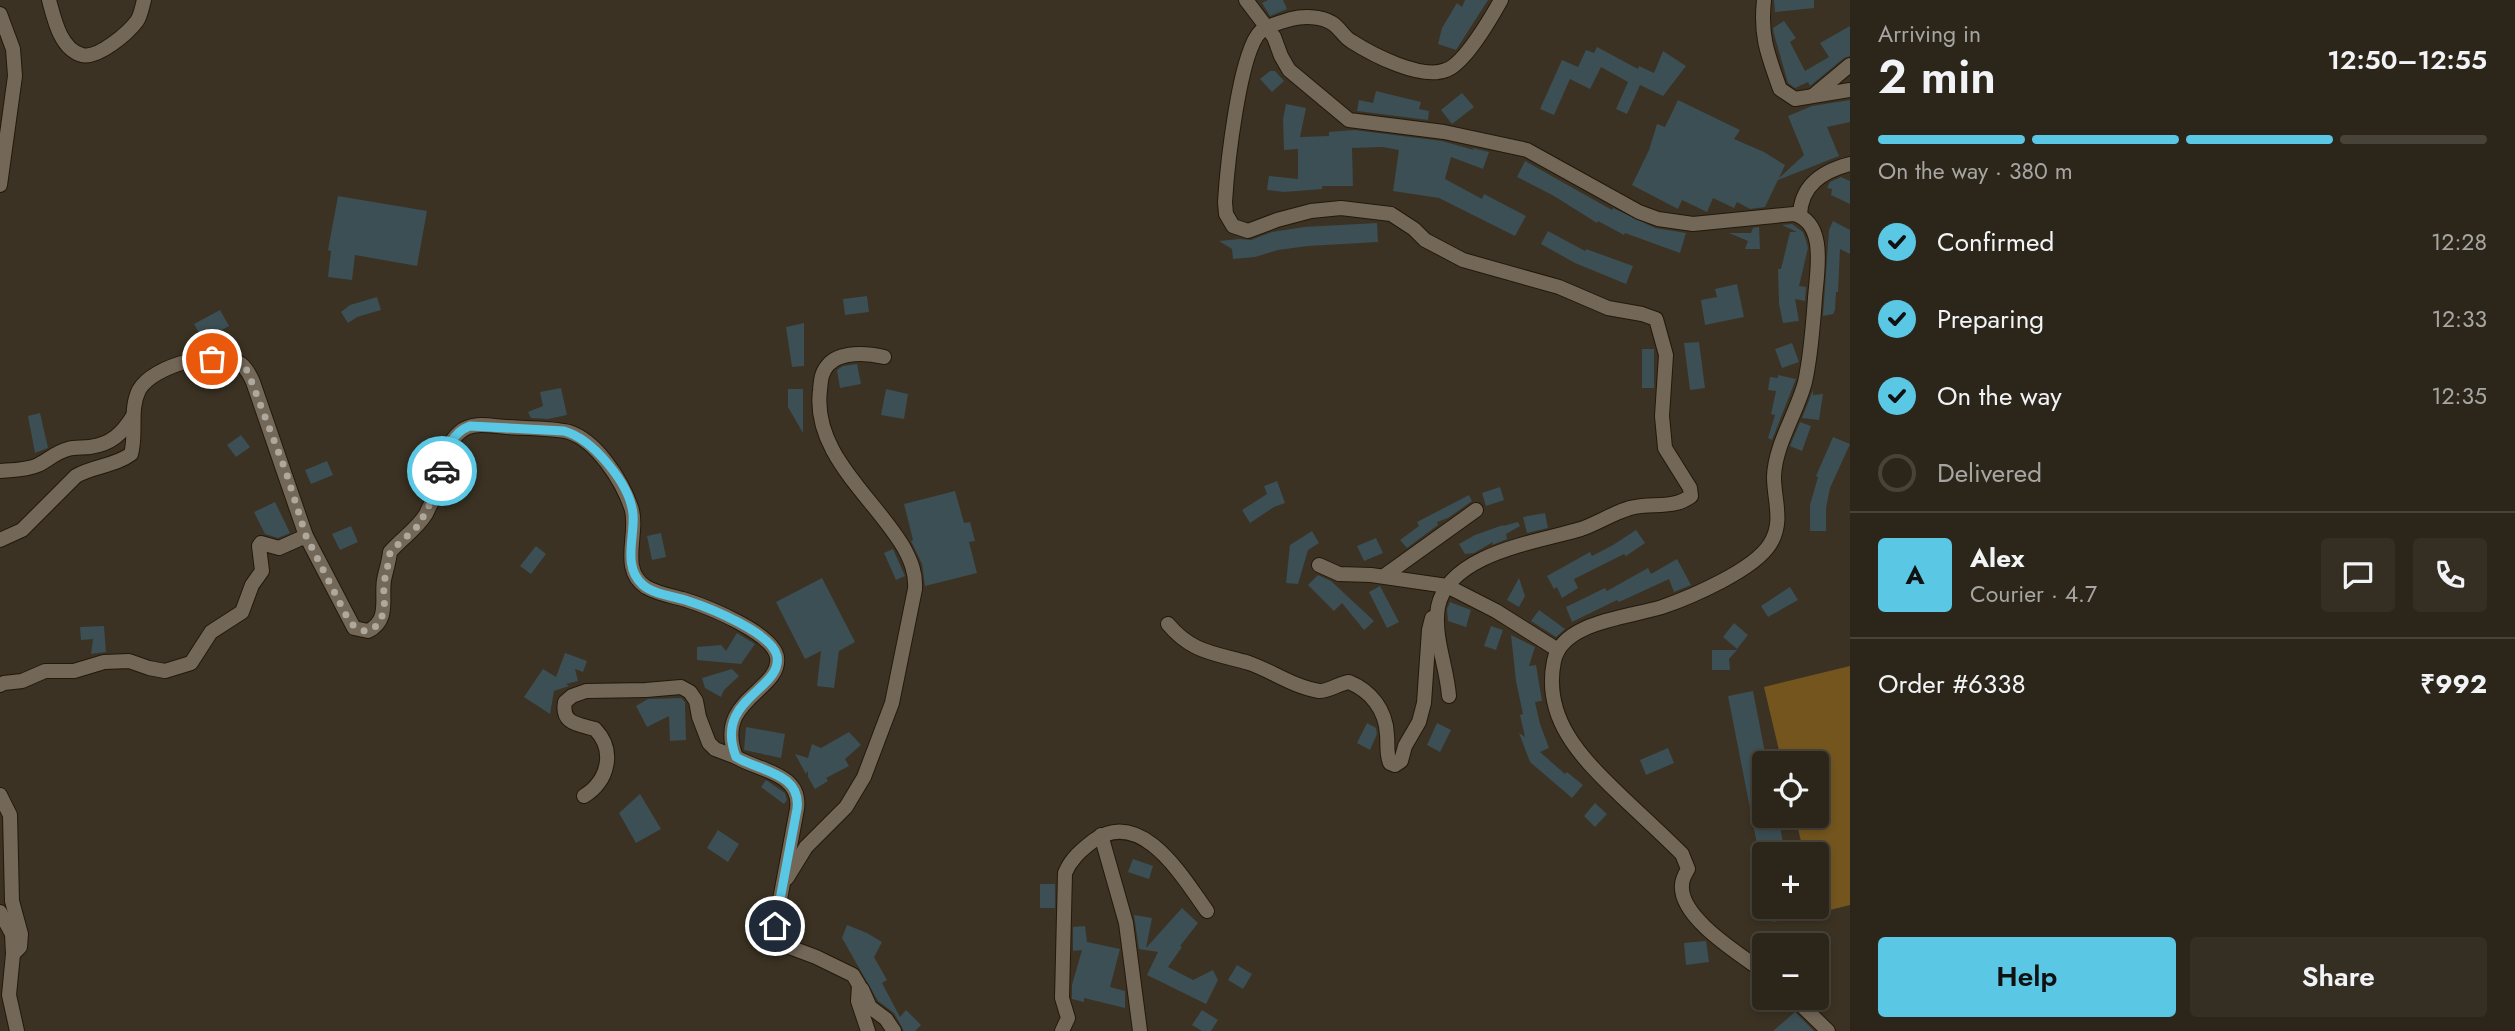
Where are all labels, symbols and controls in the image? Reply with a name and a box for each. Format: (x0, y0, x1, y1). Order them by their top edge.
text: Arriving in (1878, 17, 1981, 51)
text: 12:50–12:55 (2327, 41, 2487, 79)
text: 2 min (1878, 44, 1996, 110)
text: On the way · 380 m (1878, 154, 2073, 188)
icon: check (1878, 223, 1916, 261)
text: Confirmed (1937, 223, 2054, 261)
text: 12:28 (2431, 225, 2487, 259)
icon: check (1878, 300, 1916, 338)
text: Preparing (1937, 300, 2044, 338)
text: 12:33 (2432, 302, 2487, 336)
pin (182, 329, 242, 389)
icon: bag (193, 340, 231, 378)
icon: check (1878, 377, 1916, 415)
text: On the way (1937, 377, 2062, 415)
text: 12:35 (2431, 379, 2487, 413)
courier (407, 436, 477, 506)
icon: car (423, 452, 461, 490)
text: Delivered (1937, 454, 2042, 492)
button: chat (2321, 538, 2395, 612)
button: phone (2413, 538, 2487, 612)
text: Alex (1970, 539, 2024, 577)
text: A (1905, 556, 1925, 594)
text: Courier · 4.7 (1970, 577, 2097, 611)
text: Order #6338 (1878, 665, 2026, 703)
text: ₹992 (2420, 665, 2487, 703)
map controls (1752, 751, 1829, 1010)
button: locate (1752, 751, 1829, 828)
button: + (1752, 842, 1829, 919)
pin (745, 896, 805, 956)
icon: home (756, 907, 794, 945)
button: − (1752, 933, 1829, 1010)
button: Help (1878, 937, 2176, 1017)
button: Share (2190, 937, 2487, 1017)

